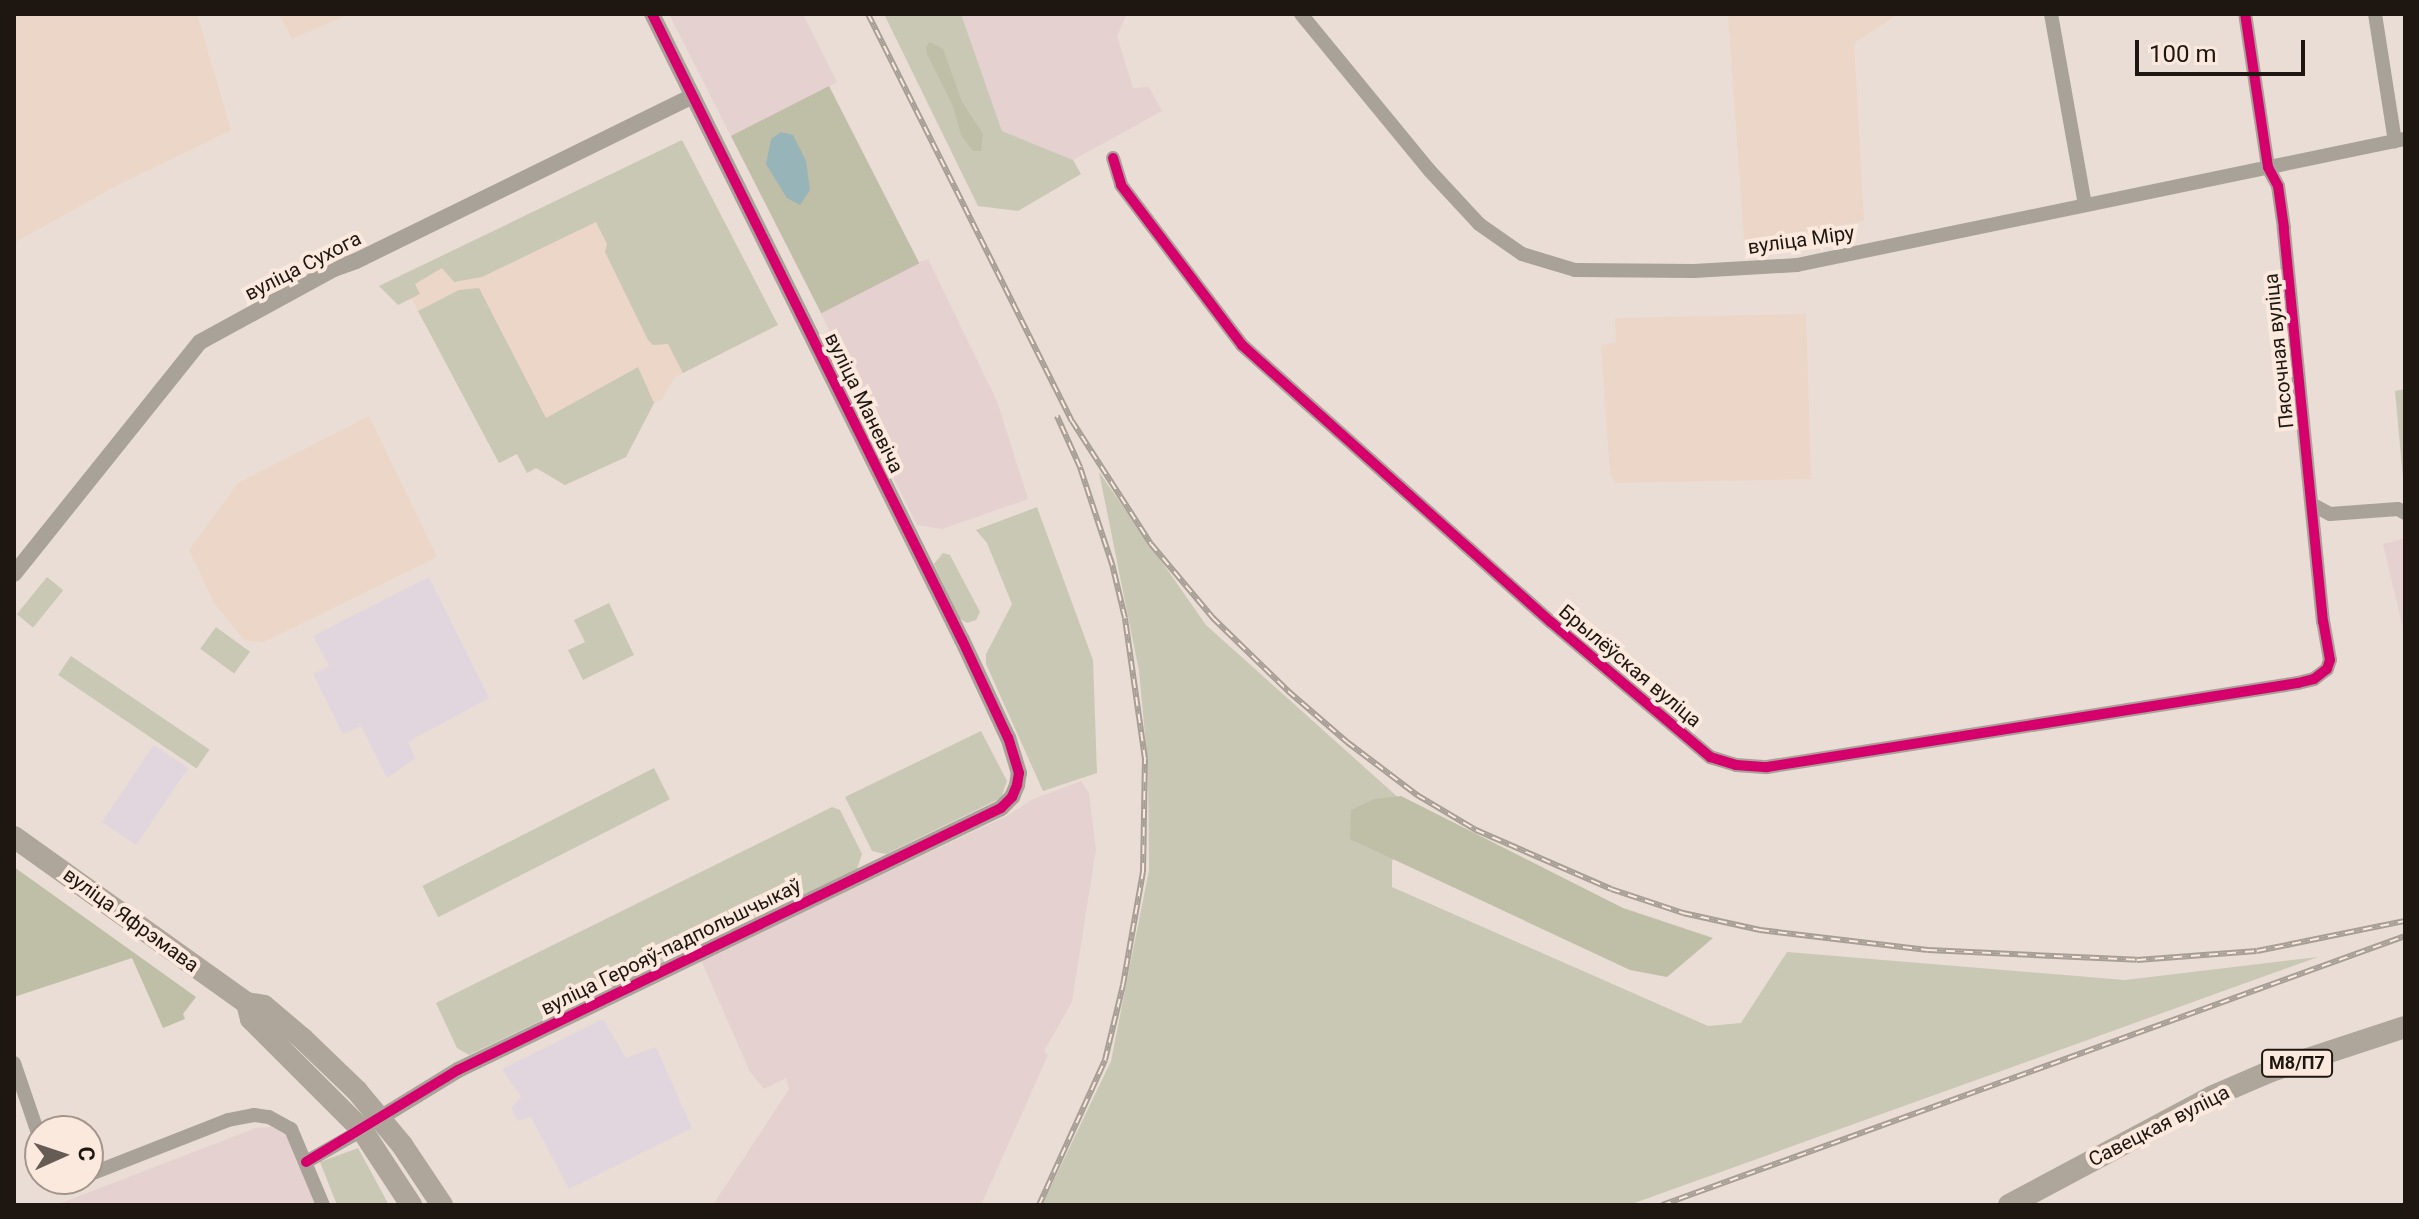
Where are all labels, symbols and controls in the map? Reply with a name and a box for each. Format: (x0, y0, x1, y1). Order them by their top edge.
scale bar (2139, 24, 2309, 74)
text: 100 m (2149, 40, 2216, 68)
street label: вуліца Міру (1746, 221, 1856, 259)
street label: вуліца Сухога (241, 226, 365, 306)
street label: Пясочная вуліца (2259, 272, 2299, 430)
street label: вуліца Маневіча (820, 329, 908, 477)
street label: Брылёўская вуліца (1554, 599, 1706, 733)
street label: вуліца Яфрэмава (59, 863, 203, 977)
street label: вуліца Герояў-падпольшчыкаў (537, 873, 805, 1021)
road number: М8/П7 (2261, 1049, 2333, 1077)
street label: Савецкая вуліца (2085, 1080, 2233, 1172)
north arrow (24, 1115, 104, 1195)
text: С (74, 1146, 99, 1162)

